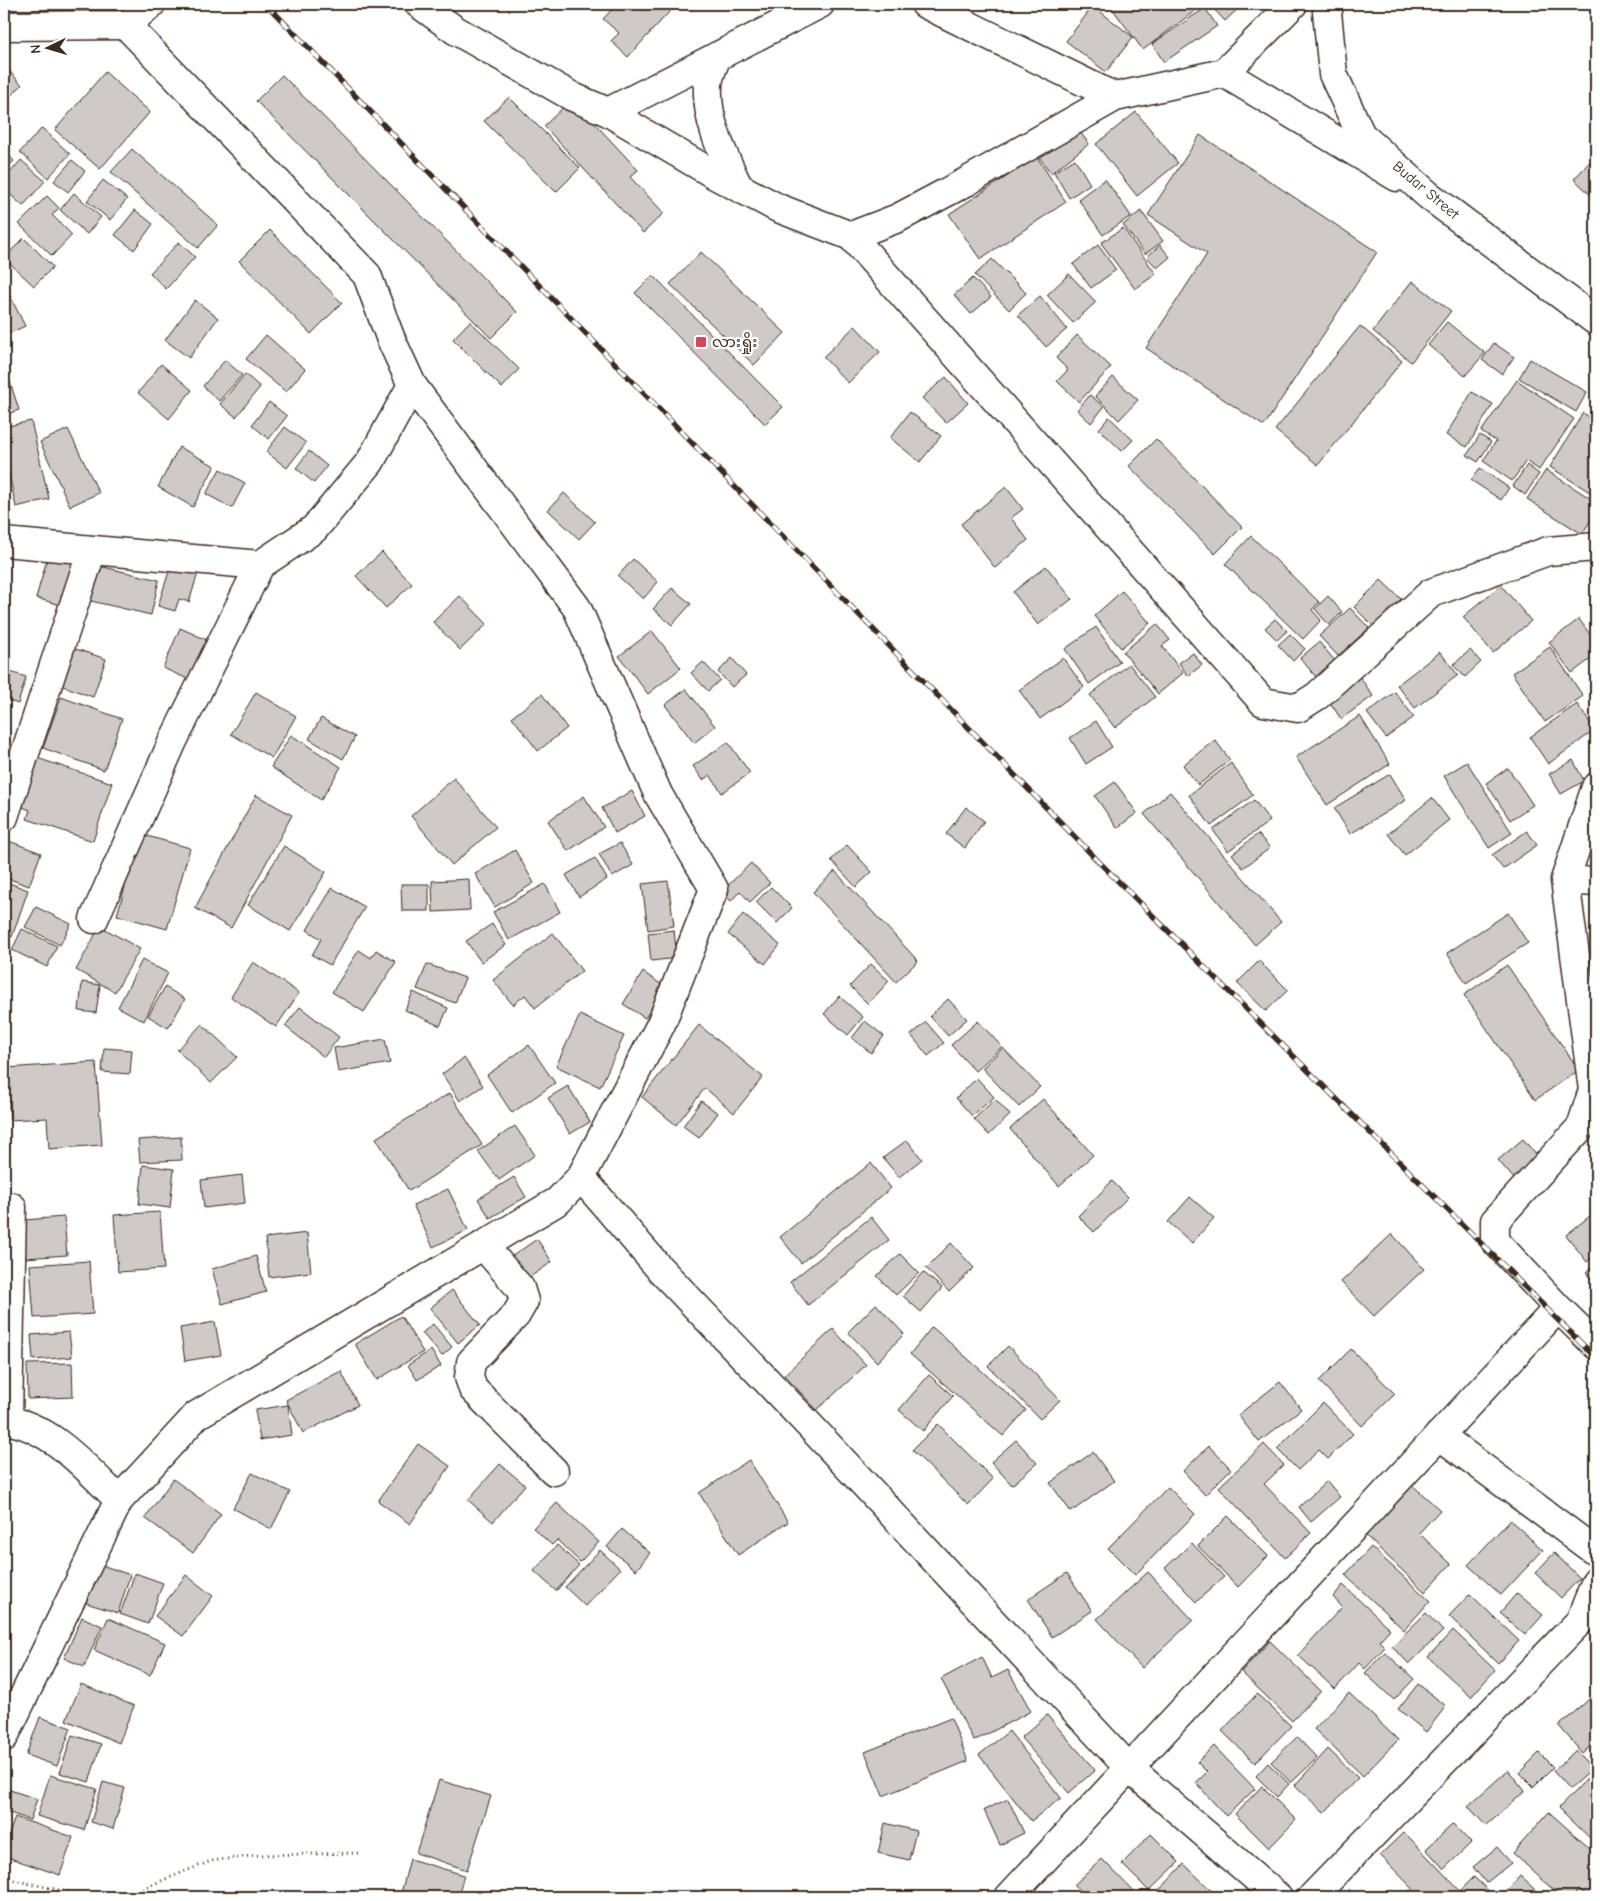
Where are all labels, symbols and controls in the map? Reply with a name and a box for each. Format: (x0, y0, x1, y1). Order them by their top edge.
north arrow (22, 22, 72, 72)
text: N (27, 44, 44, 54)
street label: Budar Street (1389, 157, 1463, 223)
place label: လားရှိုး (712, 332, 757, 354)
marker: လားရှိုး (694, 335, 708, 349)

